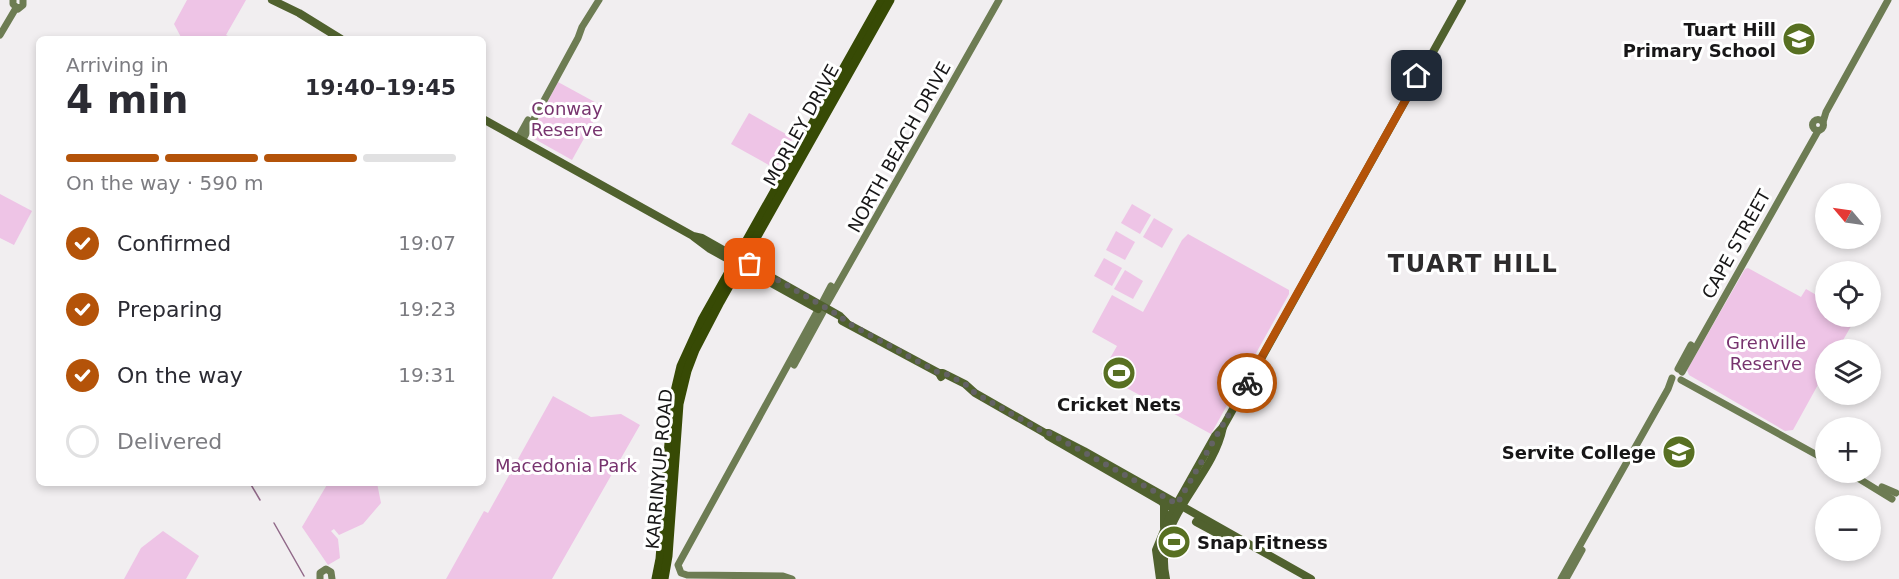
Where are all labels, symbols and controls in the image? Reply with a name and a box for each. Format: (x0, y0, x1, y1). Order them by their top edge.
place label: Tuart Hill Primary School (1623, 19, 1776, 61)
school or university icon: Tuart Hill Primary School (1781, 21, 1817, 57)
pin (1391, 50, 1442, 101)
text: Arriving in (66, 53, 169, 77)
street label: NORTH BEACH DRIVE (843, 58, 955, 236)
icon: home (1400, 59, 1433, 92)
street label: MORLEY DRIVE (759, 61, 843, 189)
text: 19:40–19:45 (305, 75, 456, 100)
text: 4 min (66, 77, 188, 122)
park label: Conway Reserve (531, 98, 603, 140)
text: On the way · 590 m (66, 171, 264, 195)
north arrow (1815, 183, 1881, 249)
map controls (1815, 183, 1881, 561)
street label: CAPE STREET (1697, 185, 1775, 302)
icon: check (66, 227, 99, 260)
text: Confirmed (117, 231, 231, 256)
text: 19:07 (398, 231, 456, 255)
pin (724, 238, 775, 289)
icon: bag (733, 247, 766, 280)
district label: TUART HILL (1388, 250, 1558, 278)
button: locate (1815, 261, 1881, 327)
icon: check (66, 293, 99, 326)
text: Preparing (117, 297, 223, 322)
text: 19:23 (398, 297, 456, 321)
park label: Grenville Reserve (1726, 332, 1806, 374)
button: layers (1815, 339, 1881, 405)
courier (1217, 353, 1277, 413)
sports icon: Cricket Nets (1101, 355, 1137, 391)
icon: check (66, 359, 99, 392)
text: On the way (117, 363, 243, 388)
text: 19:31 (398, 363, 456, 387)
icon: bike (1231, 367, 1264, 400)
street label: KARRINYUP ROAD (642, 388, 676, 550)
place label: Cricket Nets (1057, 394, 1181, 415)
button: + (1815, 417, 1881, 483)
text: Delivered (117, 429, 222, 454)
school or university icon: Servite College (1661, 434, 1697, 470)
place label: Servite College (1502, 442, 1656, 463)
park label: Macedonia Park (495, 455, 638, 476)
button: − (1815, 495, 1881, 561)
sports icon: Snap Fitness (1156, 524, 1192, 560)
place label: Snap Fitness (1197, 532, 1328, 553)

